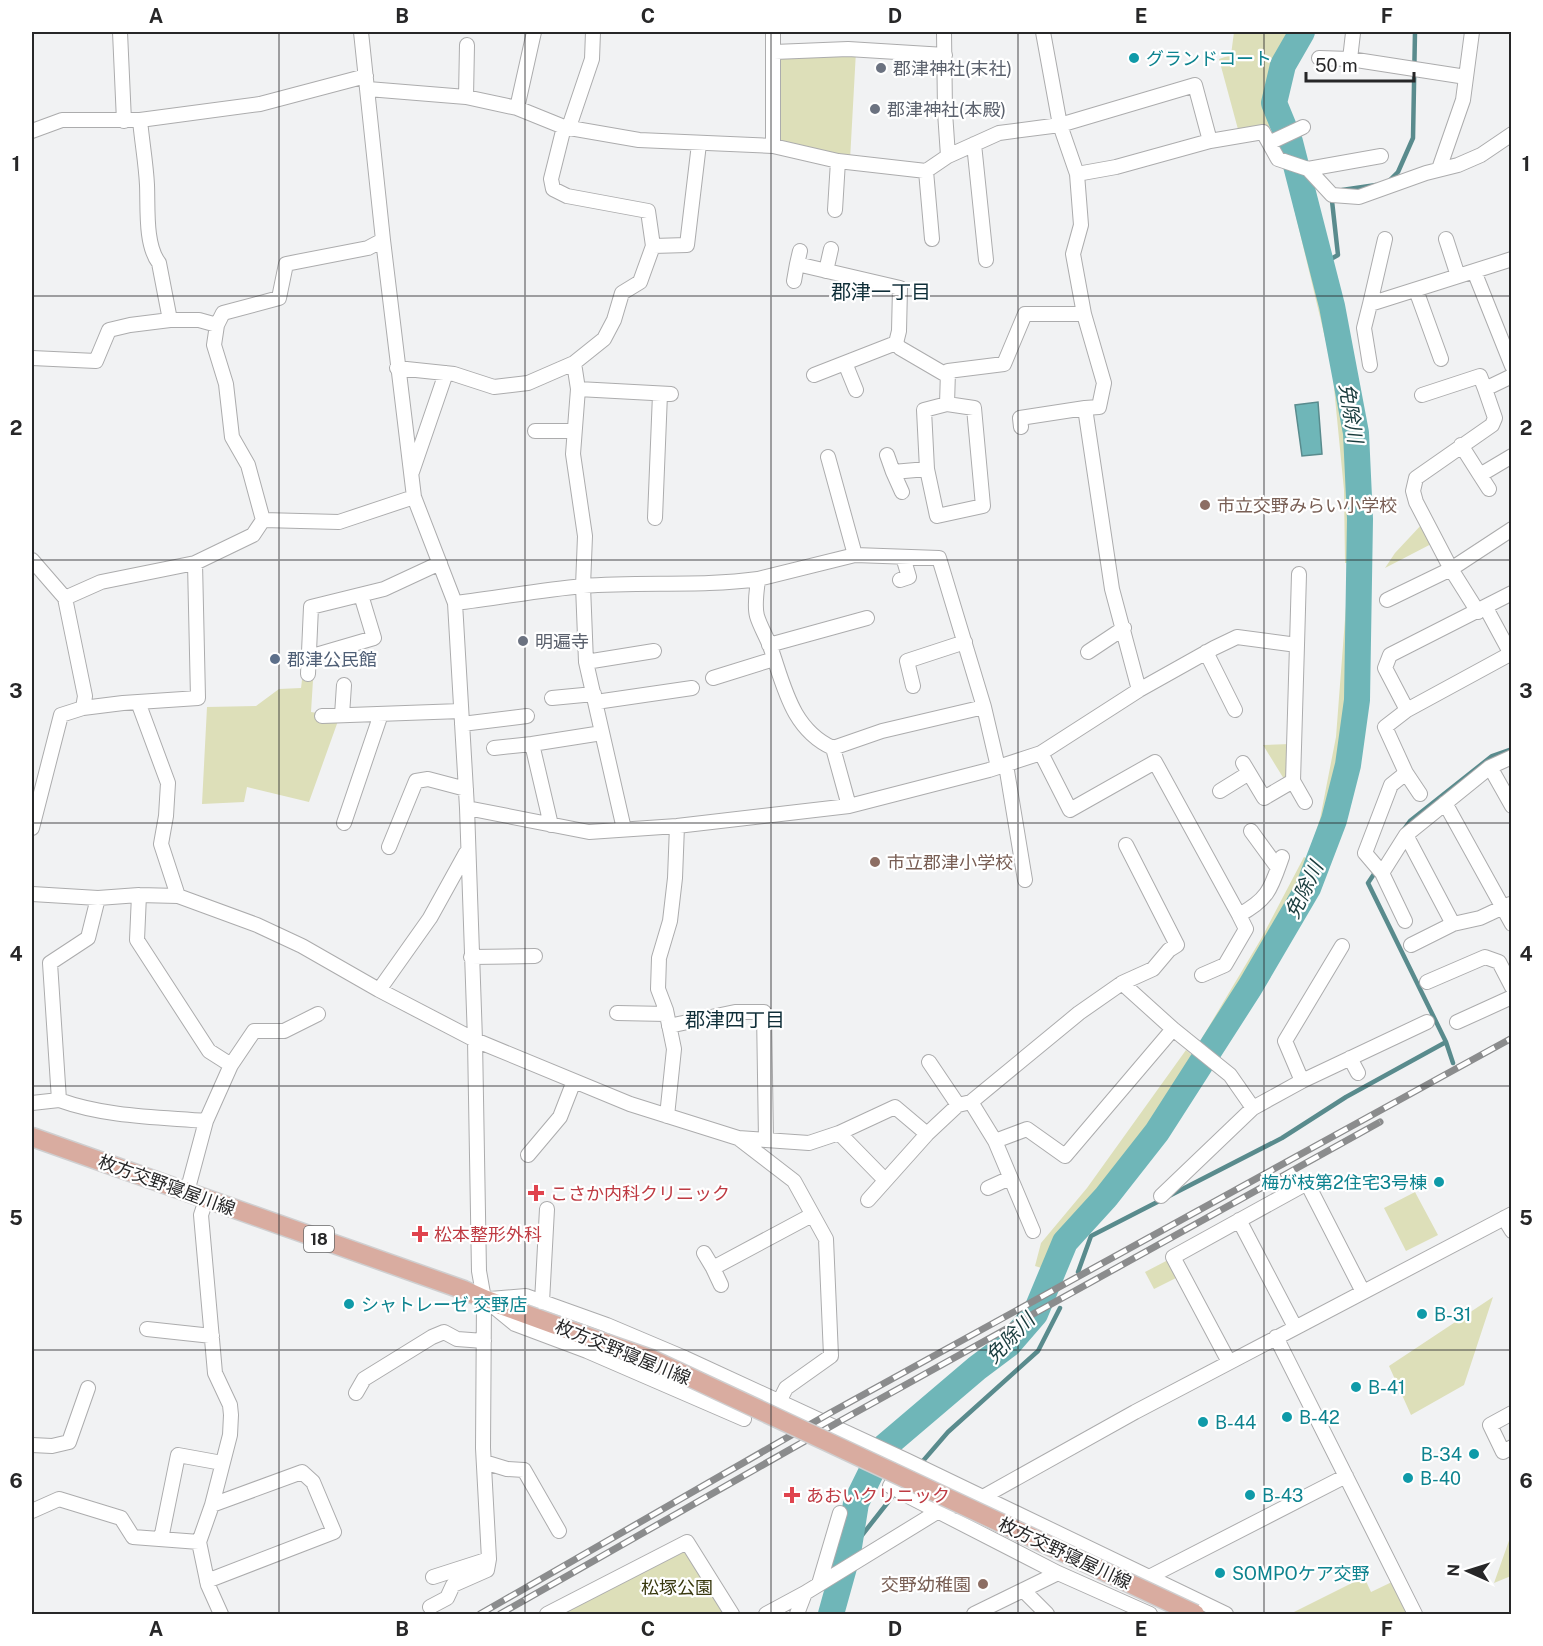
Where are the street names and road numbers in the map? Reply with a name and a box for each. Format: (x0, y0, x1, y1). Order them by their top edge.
street label: 枚方交野寝屋川線 (96, 1151, 238, 1219)
road number: 18 (304, 1226, 334, 1252)
street label: 枚方交野寝屋川線 (552, 1315, 694, 1389)
street label: 枚方交野寝屋川線 (995, 1513, 1135, 1593)

